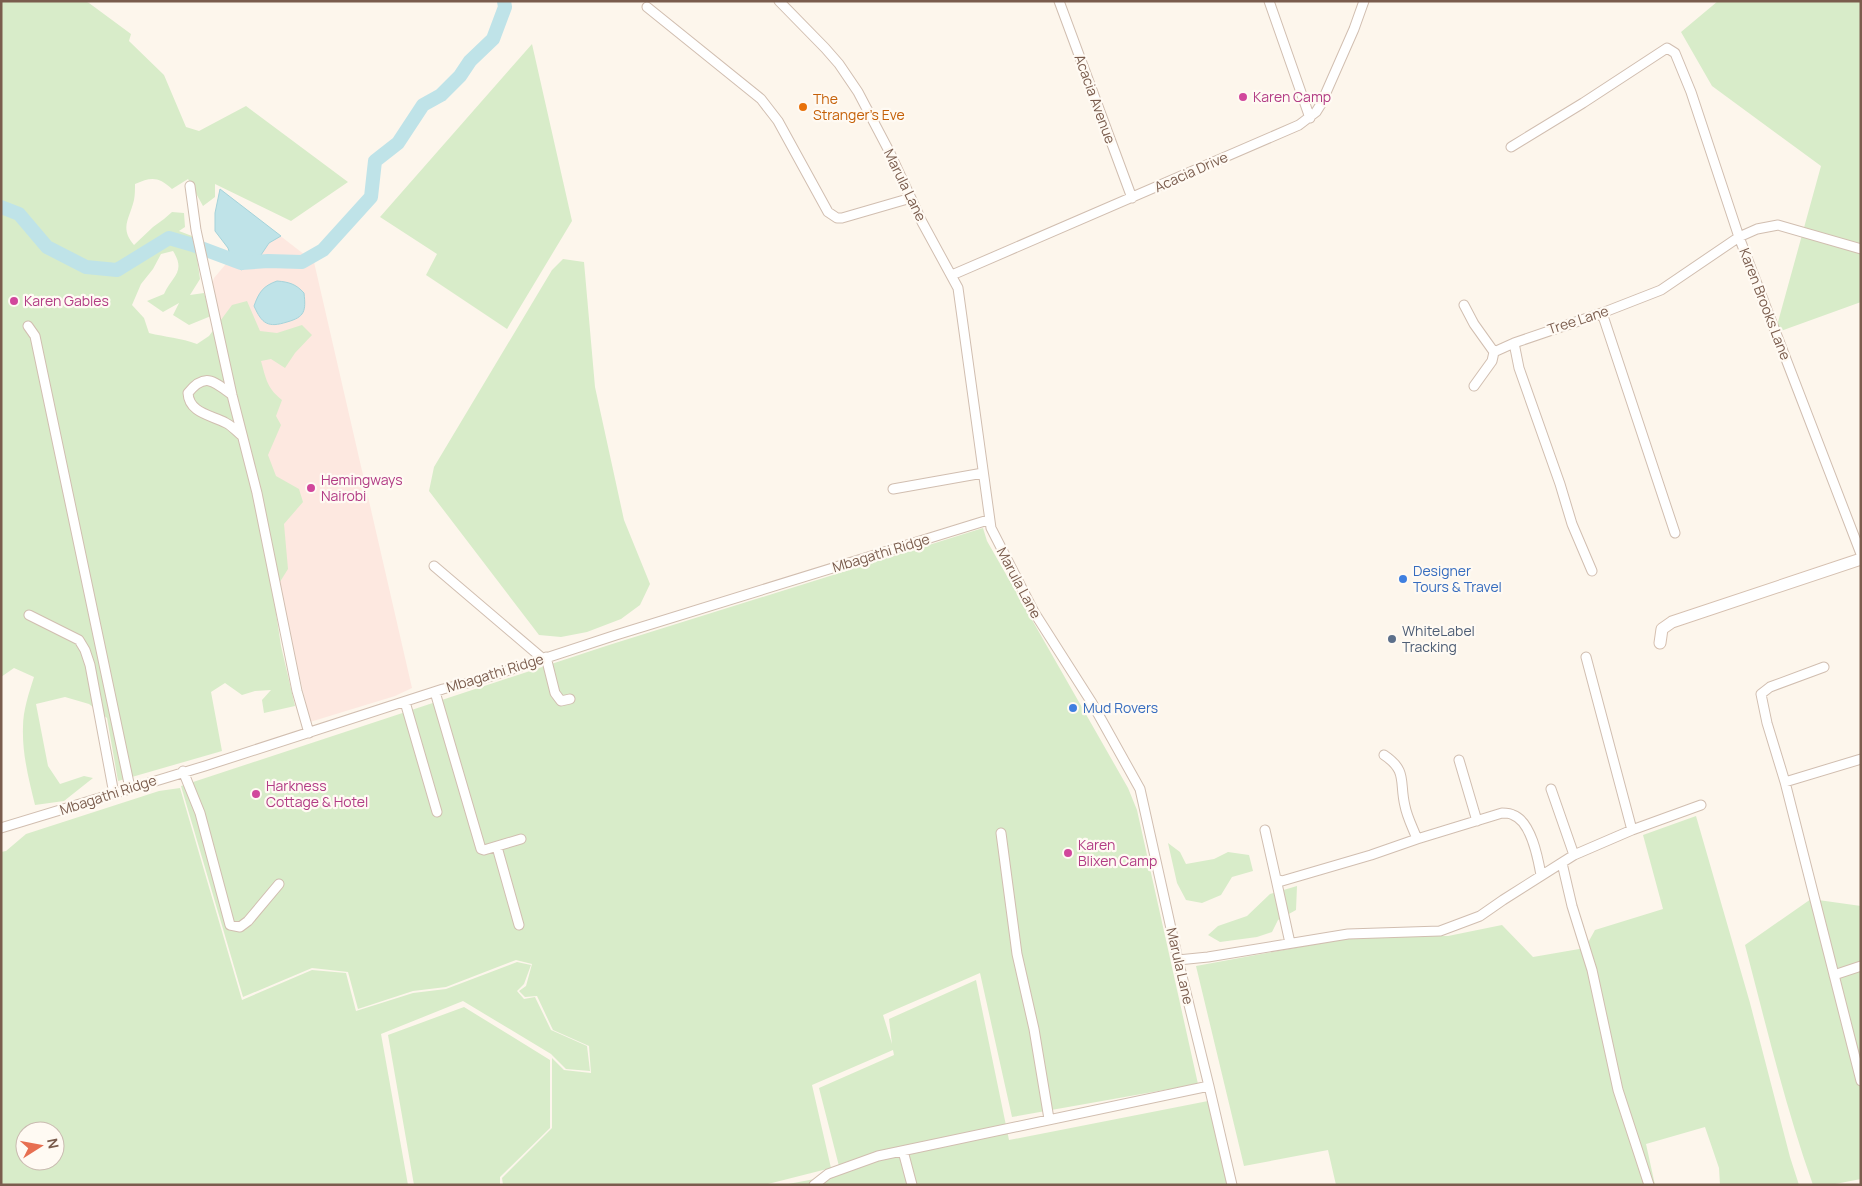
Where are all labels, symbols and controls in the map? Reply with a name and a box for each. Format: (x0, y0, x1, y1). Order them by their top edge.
street label: Acacia Avenue (1071, 52, 1120, 146)
place label: Karen Camp (1253, 87, 1331, 106)
place label: The Stranger's Eve (813, 89, 905, 124)
marker: Karen Camp (1237, 91, 1249, 103)
marker: The Stranger's Eve (797, 101, 809, 113)
street label: Marula Lane (880, 146, 931, 224)
street label: Acacia Drive (1151, 147, 1231, 196)
street label: Karen Brooks Lane (1735, 245, 1796, 363)
place label: Karen Gables (24, 291, 109, 310)
marker: Karen Gables (8, 295, 20, 307)
street label: Tree Lane (1545, 301, 1611, 338)
place label: Hemingways Nairobi (321, 470, 403, 505)
marker: Hemingways Nairobi (305, 482, 317, 494)
street label: Mbagathi Ridge (830, 529, 932, 576)
street label: Marula Lane (993, 544, 1046, 622)
place label: Designer Tours & Travel (1413, 561, 1502, 596)
marker: Designer Tours & Travel (1397, 573, 1409, 585)
place label: WhiteLabel Tracking (1402, 621, 1475, 656)
marker: WhiteLabel Tracking (1386, 633, 1398, 645)
street label: Mbagathi Ridge (444, 649, 546, 696)
place label: Mud Rovers (1083, 698, 1158, 717)
marker: Mud Rovers (1067, 702, 1079, 714)
street label: Mbagathi Ridge (57, 770, 159, 819)
place label: Harkness Cottage & Hotel (266, 776, 368, 811)
marker: Harkness Cottage & Hotel (250, 788, 262, 800)
place label: Karen Blixen Camp (1078, 835, 1157, 870)
marker: Karen Blixen Camp (1062, 847, 1074, 859)
street label: Marula Lane (1162, 926, 1199, 1006)
north arrow (15, 1121, 65, 1171)
text: N (43, 1137, 64, 1150)

